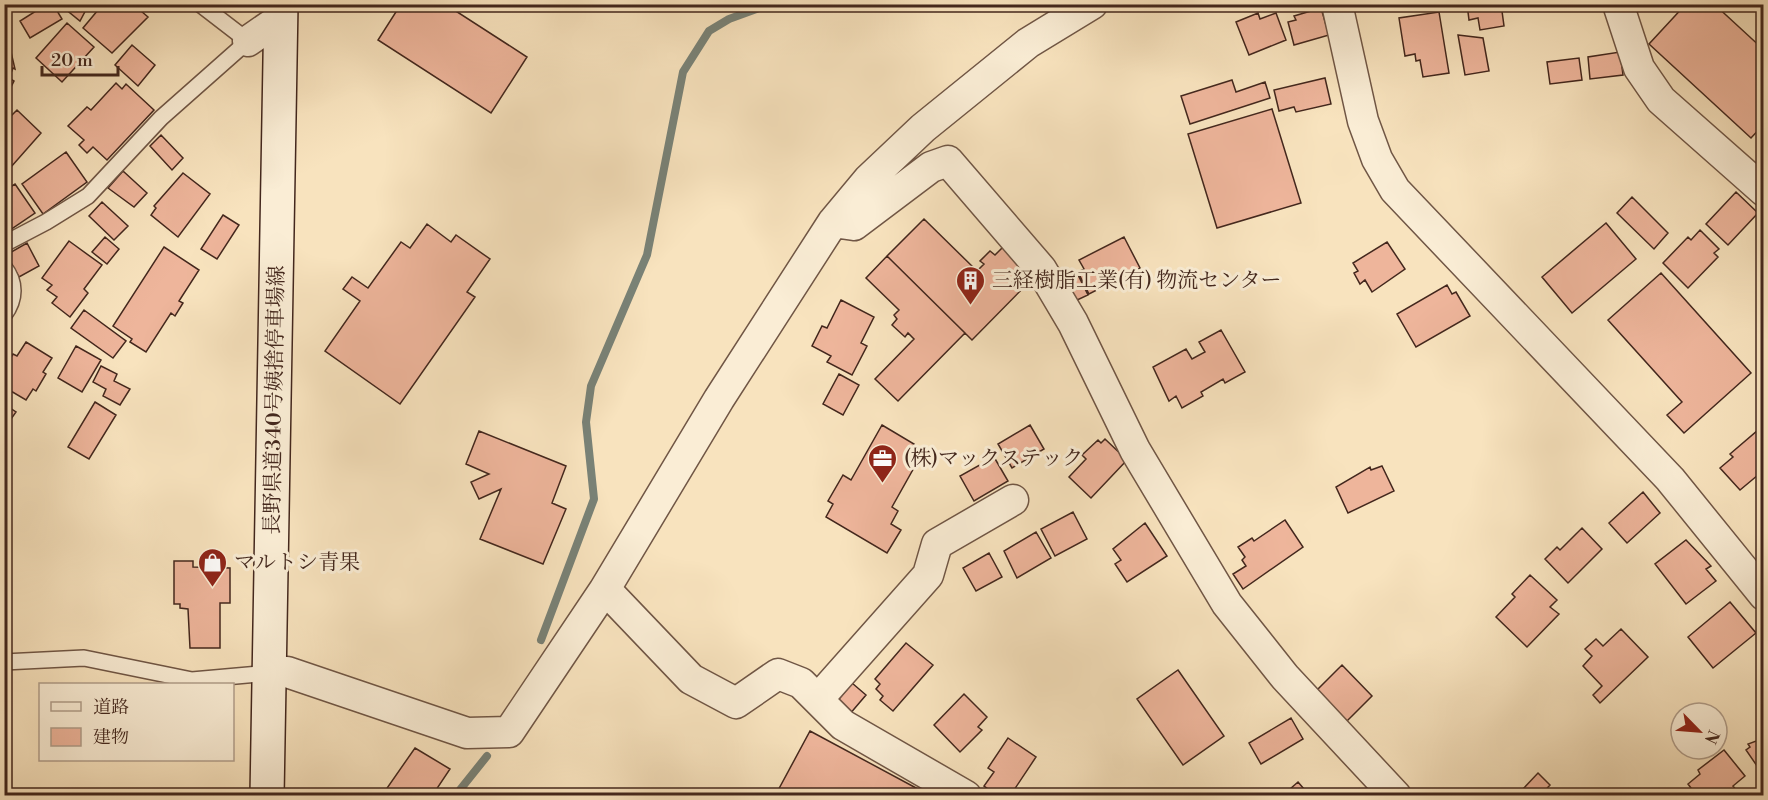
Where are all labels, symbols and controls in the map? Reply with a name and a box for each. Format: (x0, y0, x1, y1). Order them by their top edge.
scale bar (42, 39, 118, 77)
text: 20 m (51, 49, 93, 72)
building icon: 三経樹脂工業(有) 物流センター (955, 264, 987, 306)
street label: 長野県道340号姨捨停車場線 (260, 265, 290, 535)
place label: 三経樹脂工業(有) 物流センター (992, 268, 1281, 294)
office icon: (株)マックステック (867, 442, 899, 484)
place label: (株)マックステック (904, 446, 1084, 472)
shop icon: マルトシ青果 (197, 546, 229, 588)
place label: マルトシ青果 (234, 550, 360, 576)
legend (39, 683, 234, 761)
text: 道路 (93, 696, 129, 719)
north arrow (1669, 701, 1729, 761)
text: 建物 (93, 726, 129, 749)
text: N (1700, 727, 1723, 747)

